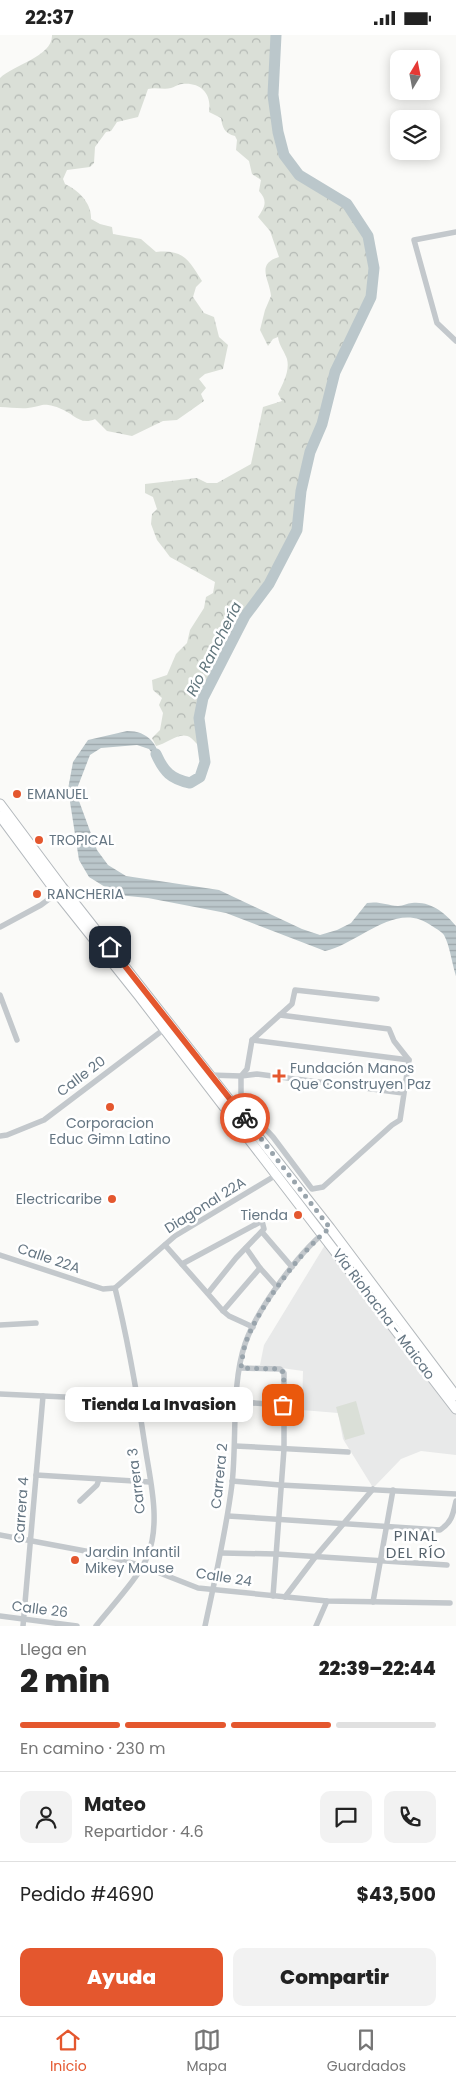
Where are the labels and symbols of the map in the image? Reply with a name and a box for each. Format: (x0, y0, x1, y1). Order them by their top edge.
north arrow (390, 50, 440, 100)
water label: Río Ranchería (181, 598, 246, 700)
place label: EMANUEL (27, 784, 88, 804)
marker: EMANUEL (11, 788, 23, 800)
place label: TROPICAL (49, 830, 114, 850)
marker: TROPICAL (33, 834, 45, 846)
place label: RANCHERIA (47, 884, 124, 904)
marker: RANCHERIA (31, 888, 43, 900)
pin (89, 926, 131, 968)
street label: Calle 20 (52, 1051, 110, 1101)
place label: Fundación Manos Que Construyen Paz (290, 1058, 431, 1094)
marker: Fundación Manos Que Construyen Paz (272, 1069, 286, 1083)
courier (220, 1093, 270, 1143)
marker: Corporacion Educ Gimn Latino (104, 1101, 116, 1113)
place label: Corporacion Educ Gimn Latino (49, 1113, 171, 1149)
street label: Diagonal 22A (161, 1172, 249, 1238)
place label: Electricaribe (16, 1189, 102, 1209)
marker: Electricaribe (106, 1193, 118, 1205)
place label: Tienda (240, 1205, 288, 1225)
marker: Tienda (292, 1209, 304, 1221)
street label: Calle 22A (15, 1238, 83, 1278)
street label: Vía Riohacha - Maicao (328, 1244, 440, 1384)
pin (262, 1384, 304, 1426)
callout: Tienda La Invasion (66, 1387, 253, 1423)
street label: Carrera 2 (206, 1442, 232, 1510)
street label: Carrera 3 (122, 1447, 150, 1515)
street label: Carrera 4 (9, 1476, 33, 1544)
district label: PINAL DEL RÍO (386, 1525, 446, 1563)
place label: Jardin Infantil Mikey Mouse (85, 1542, 180, 1578)
marker: Jardin Infantil Mikey Mouse (69, 1554, 81, 1566)
street label: Calle 24 (195, 1563, 254, 1591)
street label: Calle 26 (11, 1596, 69, 1622)

